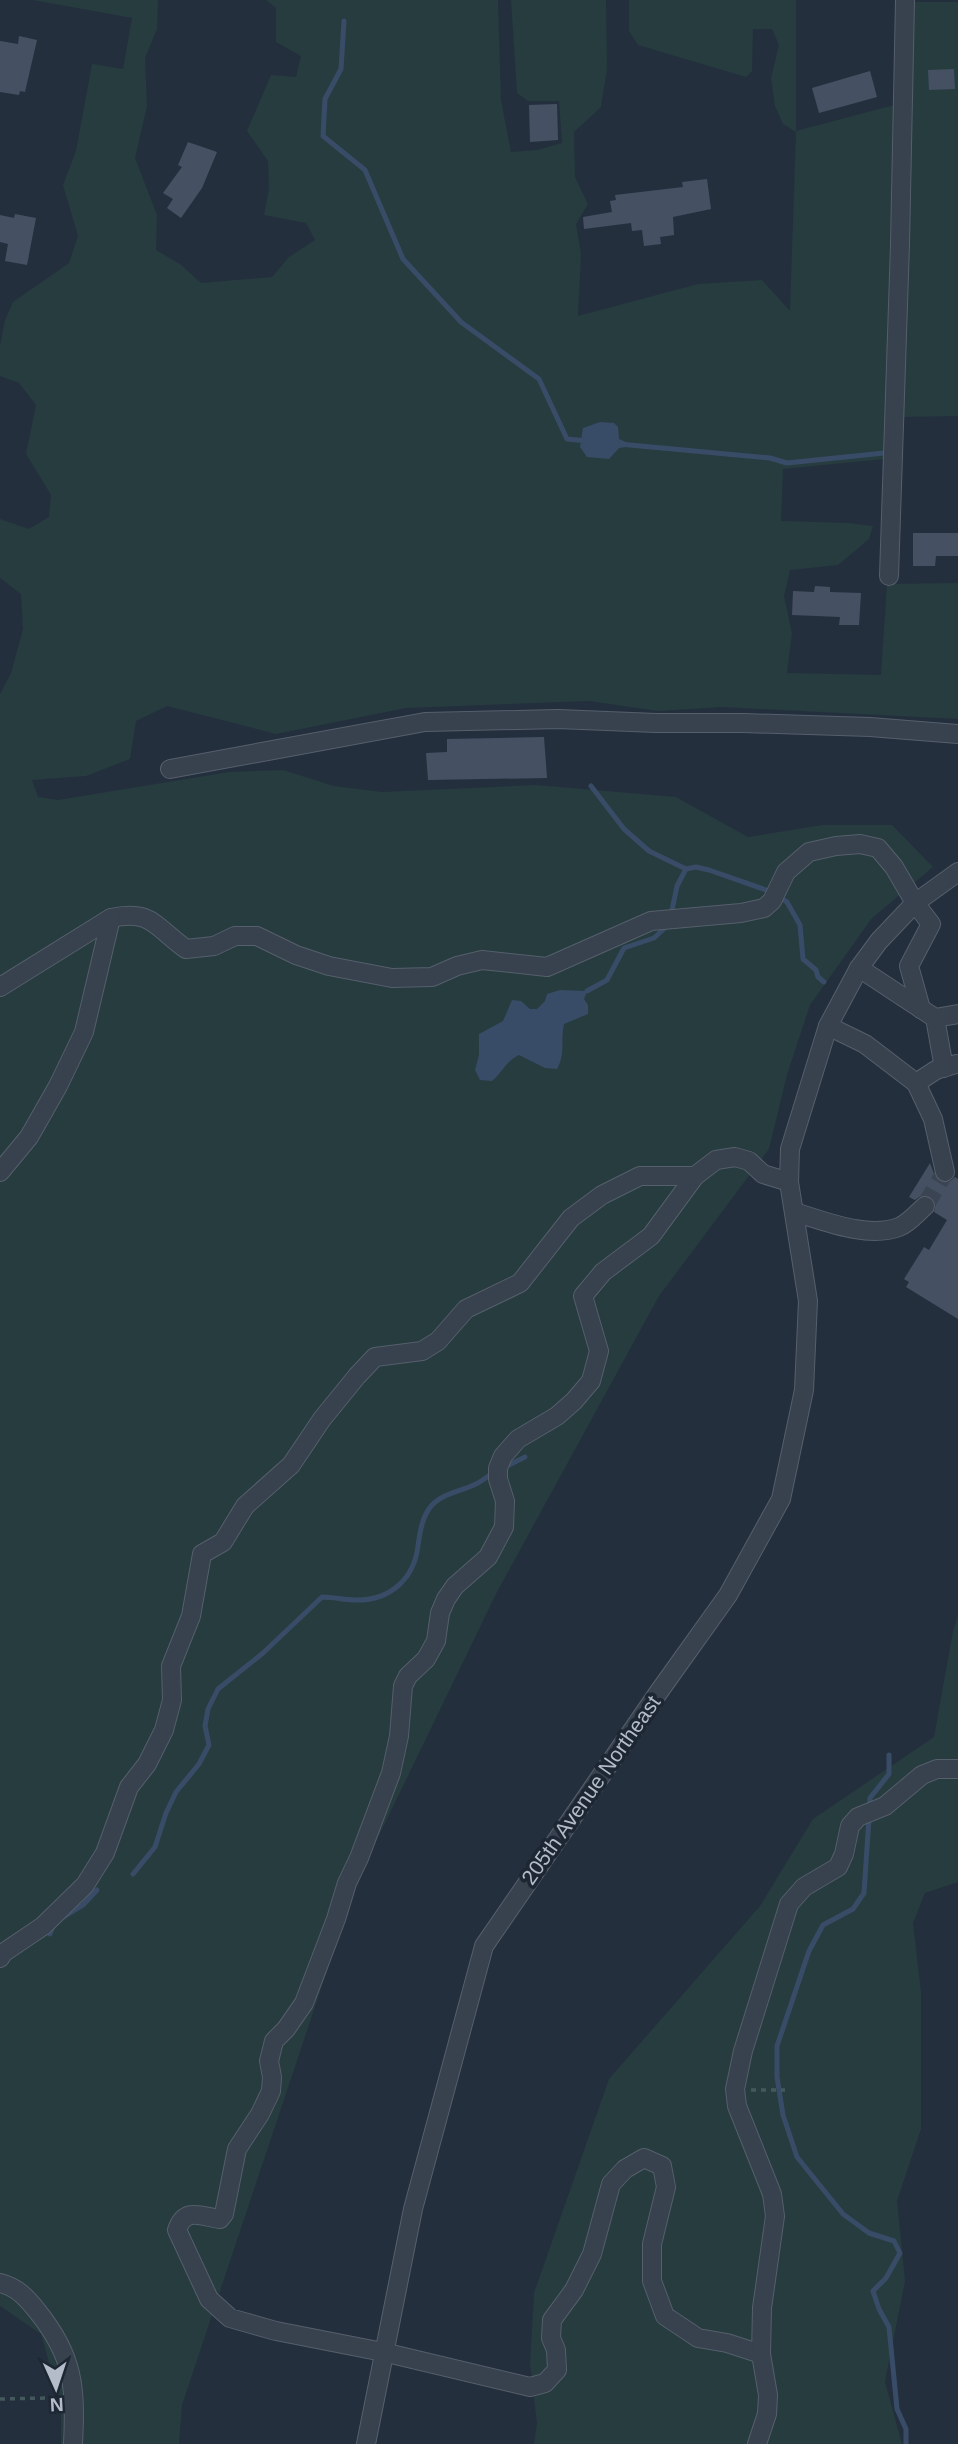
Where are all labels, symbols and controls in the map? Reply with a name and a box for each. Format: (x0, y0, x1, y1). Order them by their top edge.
street label: 205th Avenue Northeast (517, 1691, 665, 1888)
north arrow (21, 2353, 91, 2423)
text: N (49, 2394, 64, 2415)

